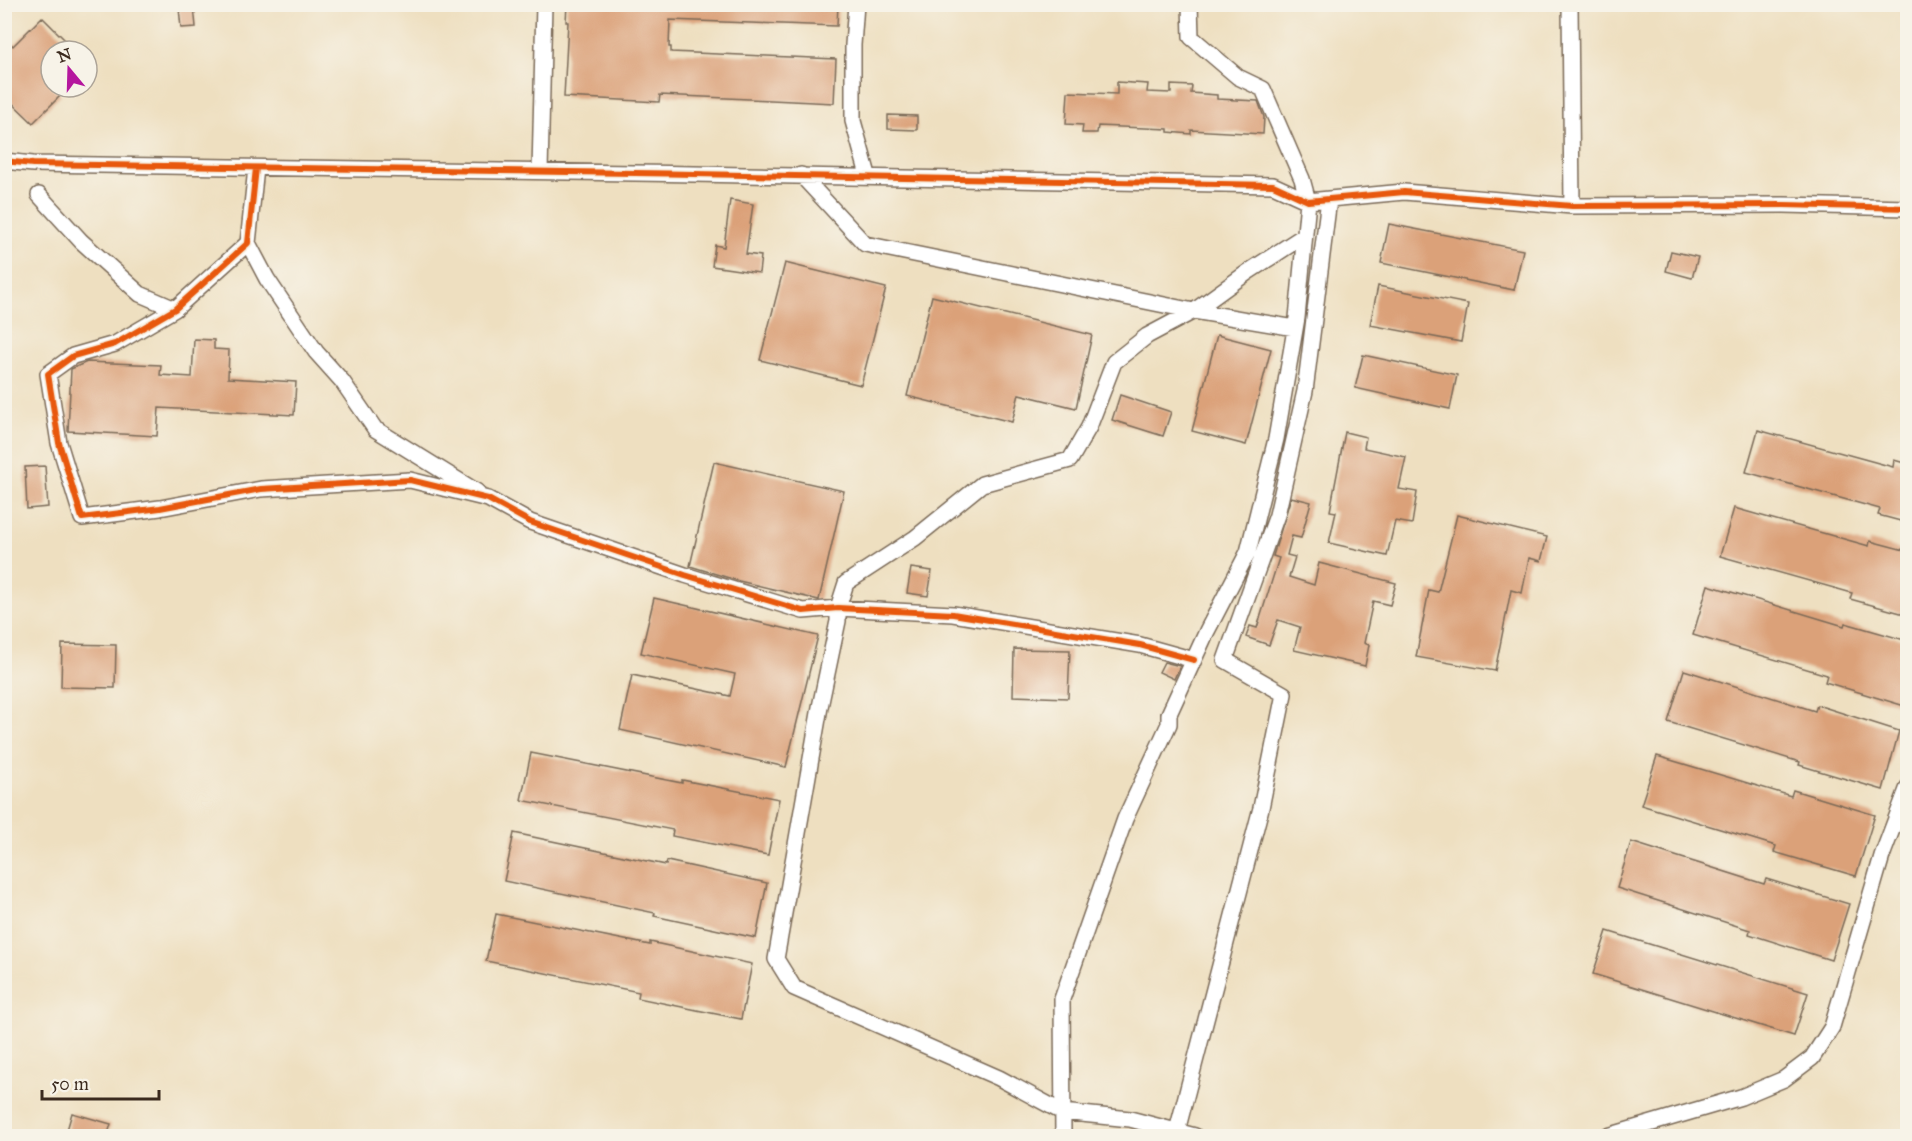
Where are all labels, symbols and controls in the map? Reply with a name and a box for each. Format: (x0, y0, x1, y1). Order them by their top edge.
north arrow (39, 39, 99, 99)
text: N (55, 44, 74, 66)
scale bar (42, 1063, 159, 1101)
text: 50 m (51, 1073, 89, 1095)

